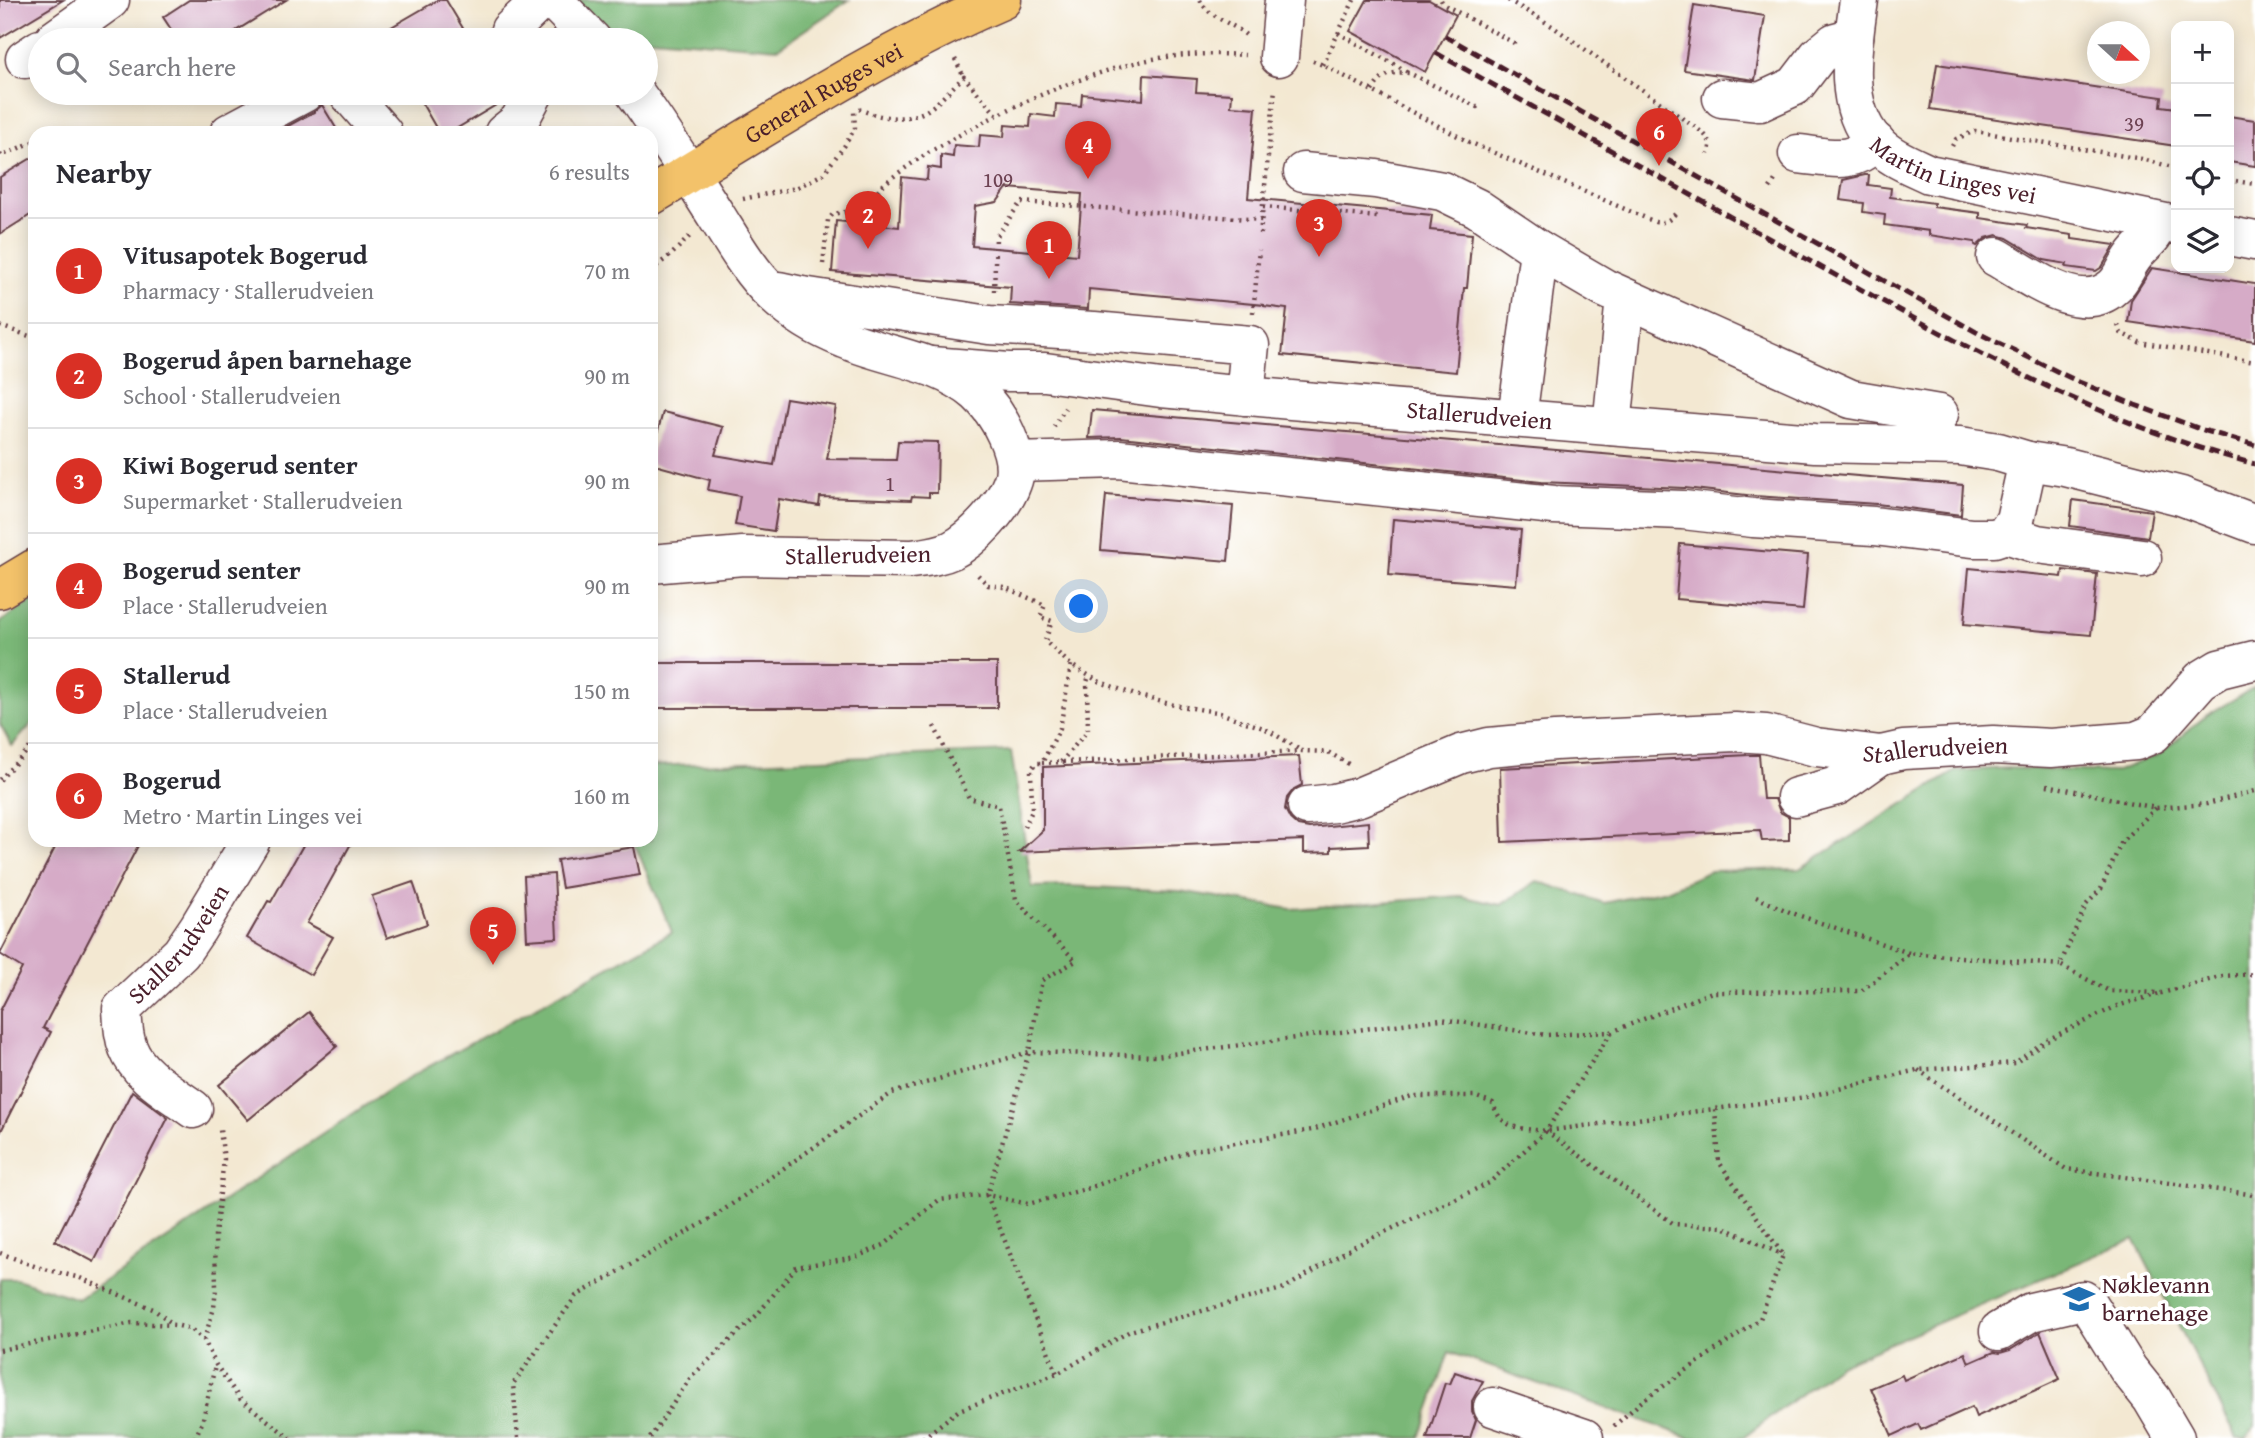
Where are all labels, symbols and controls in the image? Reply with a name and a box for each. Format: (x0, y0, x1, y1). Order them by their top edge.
north arrow (2087, 21, 2150, 84)
map controls (2171, 21, 2234, 273)
button: + (2171, 21, 2234, 84)
search box (28, 28, 658, 105)
street label: General Ruges vei (738, 33, 909, 152)
text: Search here (108, 47, 236, 86)
icon: search (52, 48, 90, 86)
button: − (2171, 84, 2234, 147)
pin: 6 (1636, 108, 1682, 166)
house number: 39 (2124, 108, 2144, 139)
pin: 4 (1065, 121, 1111, 179)
street label: Martin Linges vei (1862, 127, 2040, 213)
button: locate (2171, 147, 2234, 210)
text: Nearby (56, 150, 152, 194)
text: 6 results (549, 155, 630, 188)
house number: 109 (983, 164, 1013, 195)
pin: 2 (845, 191, 891, 249)
pin: 3 (1296, 199, 1342, 257)
button: layers (2171, 210, 2234, 273)
pin: 1 (1026, 221, 1072, 279)
text: Vitusapotek Bogerud (123, 235, 368, 274)
text: 1 (73, 254, 85, 287)
text: 70 m (584, 254, 630, 287)
text: Pharmacy · Stallerudveien (123, 274, 374, 307)
text: Bogerud åpen barnehage (123, 340, 412, 379)
text: 2 (73, 359, 85, 392)
text: 90 m (584, 359, 630, 392)
text: School · Stallerudveien (123, 379, 341, 412)
street label: Stallerudveien (1405, 392, 1554, 438)
text: Kiwi Bogerud senter (123, 445, 358, 484)
text: 3 (73, 464, 85, 497)
text: 90 m (584, 464, 630, 497)
house number: 1 (885, 468, 895, 499)
text: Supermarket · Stallerudveien (123, 484, 403, 517)
street label: Stallerudveien (785, 536, 932, 573)
text: Bogerud senter (123, 550, 301, 589)
text: 4 (73, 569, 85, 602)
text: 90 m (584, 569, 630, 602)
text: Place · Stallerudveien (123, 589, 328, 622)
your location (1064, 589, 1098, 623)
text: Stallerud (123, 655, 231, 694)
text: 5 (73, 674, 85, 707)
text: 150 m (573, 674, 630, 707)
text: Place · Stallerudveien (123, 694, 328, 727)
street label: Stallerudveien (1861, 727, 2010, 772)
text: Bogerud (123, 760, 221, 799)
text: 6 (73, 779, 85, 812)
text: 160 m (573, 779, 630, 812)
text: Metro · Martin Linges vei (123, 799, 363, 832)
street label: Stallerudveien (120, 877, 238, 1012)
pin: 5 (470, 907, 516, 965)
place label: Nøklevann barnehage (2102, 1267, 2210, 1330)
school or university icon: Nøklevann barnehage (2062, 1282, 2096, 1316)

